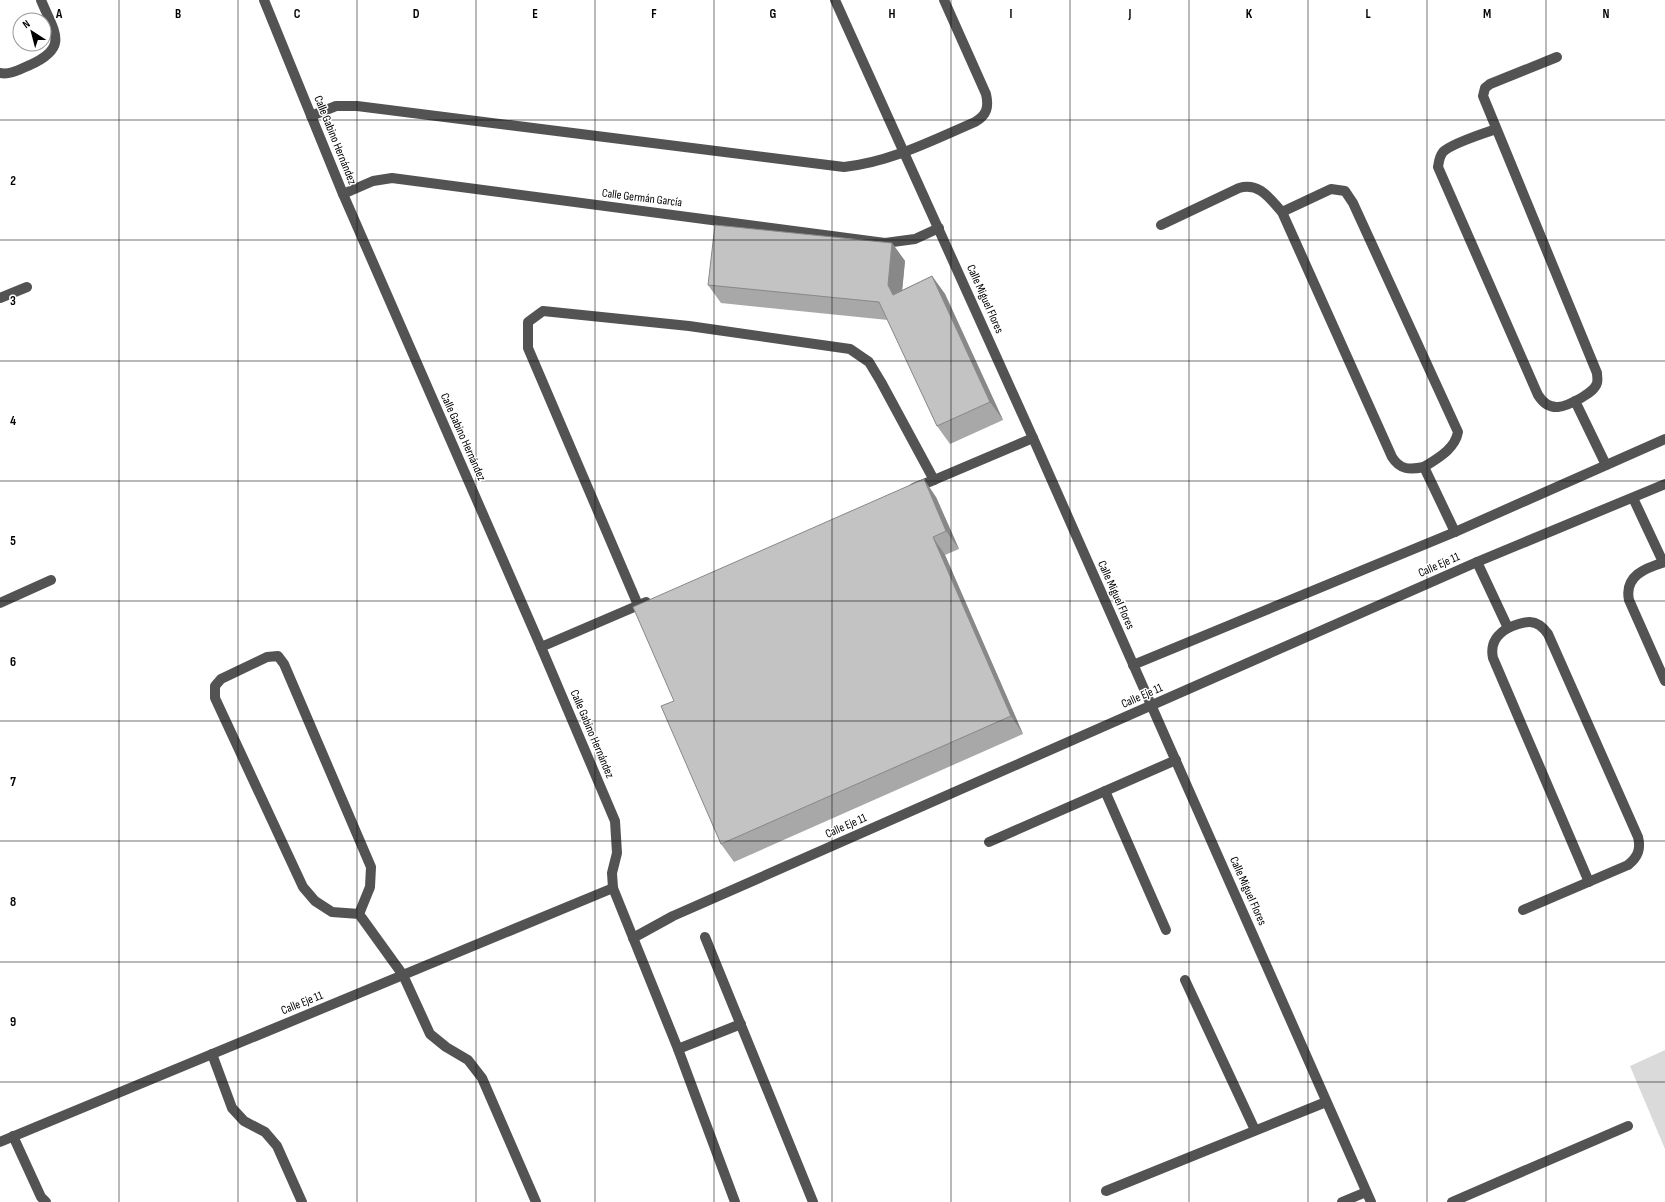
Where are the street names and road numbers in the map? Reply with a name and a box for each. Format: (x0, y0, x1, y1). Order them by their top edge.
street label: Calle Gabino Hernández (310, 93, 360, 187)
street label: Calle Germán García (601, 186, 683, 210)
street label: Calle Miguel Flores (963, 262, 1007, 336)
street label: Calle Gabino Hernández (437, 391, 489, 484)
street label: Calle Eje 11 (1416, 549, 1463, 581)
street label: Calle Miguel Flores (1094, 558, 1138, 632)
street label: Calle Eje 11 (1119, 680, 1166, 712)
street label: Calle Gabino Hernández (567, 688, 618, 781)
street label: Calle Eje 11 (823, 810, 870, 842)
street label: Calle Miguel Flores (1226, 854, 1270, 928)
street label: Calle Eje 11 (279, 988, 326, 1018)

